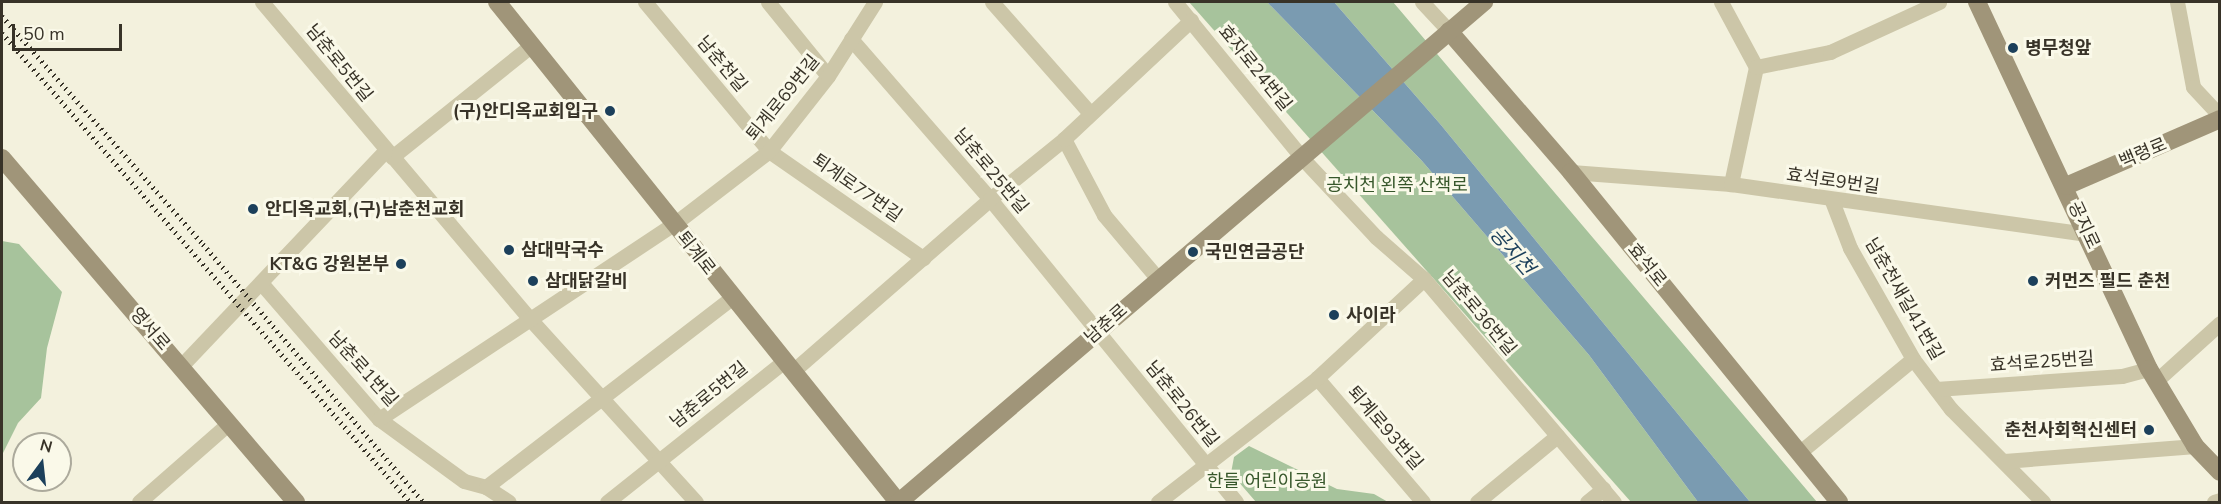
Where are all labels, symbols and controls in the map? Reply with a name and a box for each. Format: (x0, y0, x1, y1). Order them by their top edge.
scale bar (15, 12, 124, 50)
street label: 남춘로5번길 (301, 20, 377, 106)
street label: 효자로24번길 (1214, 21, 1296, 115)
text: 50 m (23, 22, 65, 46)
street label: 남춘천길 (692, 32, 752, 96)
place label: 병무청앞 (2025, 37, 2091, 59)
marker: 병무청앞 (2006, 41, 2020, 55)
street label: 퇴계로69번길 (742, 51, 824, 145)
place label: (구)안디옥교회입구 (453, 100, 598, 122)
marker: (구)안디옥교회입구 (603, 104, 617, 118)
street label: 남춘로25번길 (949, 124, 1033, 218)
street label: 백령로 (2116, 133, 2170, 173)
street label: 퇴계로77번길 (808, 149, 906, 227)
street label: 효석로9번길 (1785, 164, 1881, 198)
park label: 공치천 왼쪽 산책로 (1326, 174, 1468, 196)
place label: 안디옥교회,(구)남춘천교회 (265, 198, 465, 220)
street label: 공지로 (2064, 198, 2104, 252)
marker: 안디옥교회,(구)남춘천교회 (246, 202, 260, 216)
water label: 공지천 (1485, 222, 1539, 280)
street label: 퇴계로 (672, 227, 720, 279)
street label: 남춘천새길41번길 (1860, 234, 1948, 364)
place label: 삼대막국수 (521, 239, 604, 261)
street label: 효석로 (1623, 239, 1671, 291)
place label: 국민연금공단 (1205, 241, 1304, 263)
marker: 삼대막국수 (502, 243, 516, 257)
marker: 국민연금공단 (1186, 245, 1200, 259)
place label: KT&G 강원본부 (270, 253, 389, 275)
marker: KT&G 강원본부 (394, 257, 408, 271)
street label: 남춘로36번길 (1437, 266, 1521, 360)
place label: 삼대닭갈비 (545, 270, 628, 292)
place label: 커먼즈 필드 춘천 (2045, 270, 2171, 292)
marker: 삼대닭갈비 (526, 274, 540, 288)
marker: 커먼즈 필드 춘천 (2026, 274, 2040, 288)
street label: 남춘로 (1080, 300, 1132, 348)
street label: 영서로 (126, 303, 174, 355)
place label: 사이라 (1346, 304, 1396, 326)
marker: 사이라 (1327, 308, 1341, 322)
street label: 남춘로1번길 (324, 327, 402, 411)
street label: 효석로25번길 (1989, 348, 2095, 376)
street label: 남춘로5번길 (666, 357, 752, 433)
street label: 남춘로26번길 (1141, 357, 1223, 451)
street label: 퇴계로93번길 (1343, 382, 1427, 474)
place label: 춘천사회혁신센터 (2005, 419, 2137, 441)
marker: 춘천사회혁신센터 (2142, 423, 2156, 437)
north arrow (12, 432, 72, 492)
text: N (38, 434, 55, 459)
park label: 한들 어린이공원 (1207, 470, 1327, 492)

